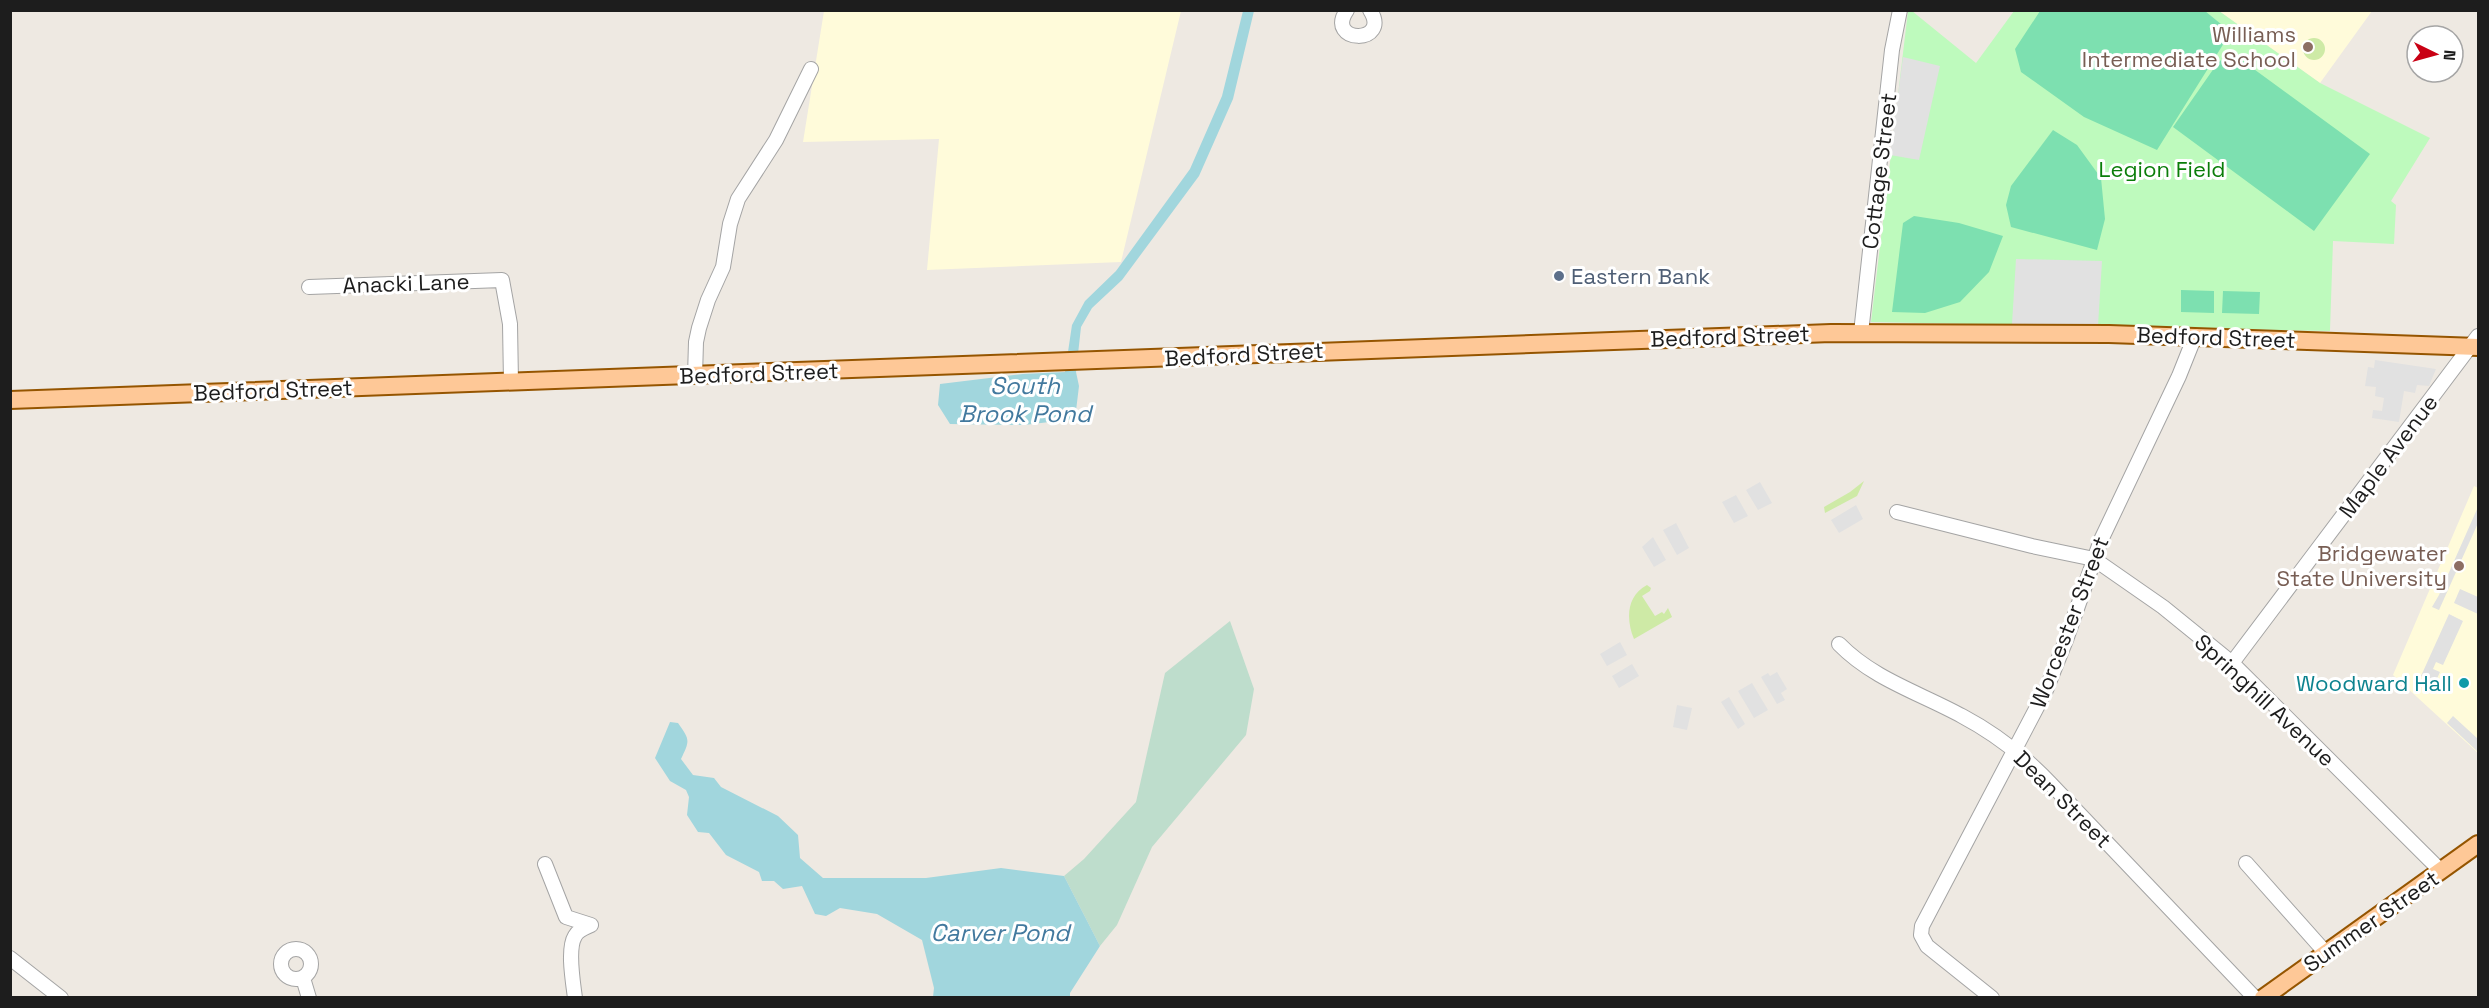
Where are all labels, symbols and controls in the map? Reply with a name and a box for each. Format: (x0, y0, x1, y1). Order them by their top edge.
place label: Williams Intermediate School (2082, 20, 2296, 73)
north arrow (2405, 24, 2465, 84)
marker: Williams Intermediate School (2301, 40, 2315, 54)
text: N (2439, 49, 2460, 62)
street label: Cottage Street (1856, 91, 1902, 251)
park label: Legion Field (2098, 155, 2226, 183)
place label: Eastern Bank (1571, 262, 1710, 290)
street label: Anacki Lane (342, 267, 470, 299)
marker: Eastern Bank (1552, 269, 1566, 283)
street label: Bedford Street (1650, 319, 1810, 353)
street label: Bedford Street (2136, 320, 2296, 354)
street label: Bedford Street (1164, 336, 1324, 372)
street label: Bedford Street (679, 356, 839, 390)
water label: South Brook Pond (959, 370, 1094, 429)
street label: Bedford Street (193, 373, 353, 407)
street label: Maple Avenue (2332, 389, 2444, 523)
street label: Worcester Street (2023, 532, 2115, 712)
place label: Bridgewater State University (2276, 539, 2447, 592)
marker: Bridgewater State University (2452, 559, 2466, 573)
street label: Springhill Avenue (2189, 628, 2341, 772)
place label: Woodward Hall (2296, 669, 2452, 697)
marker: Woodward Hall (2457, 676, 2471, 690)
street label: Dean Street (2008, 744, 2118, 854)
street label: Summer Street (2298, 864, 2444, 978)
water label: Carver Pond (930, 917, 1072, 948)

